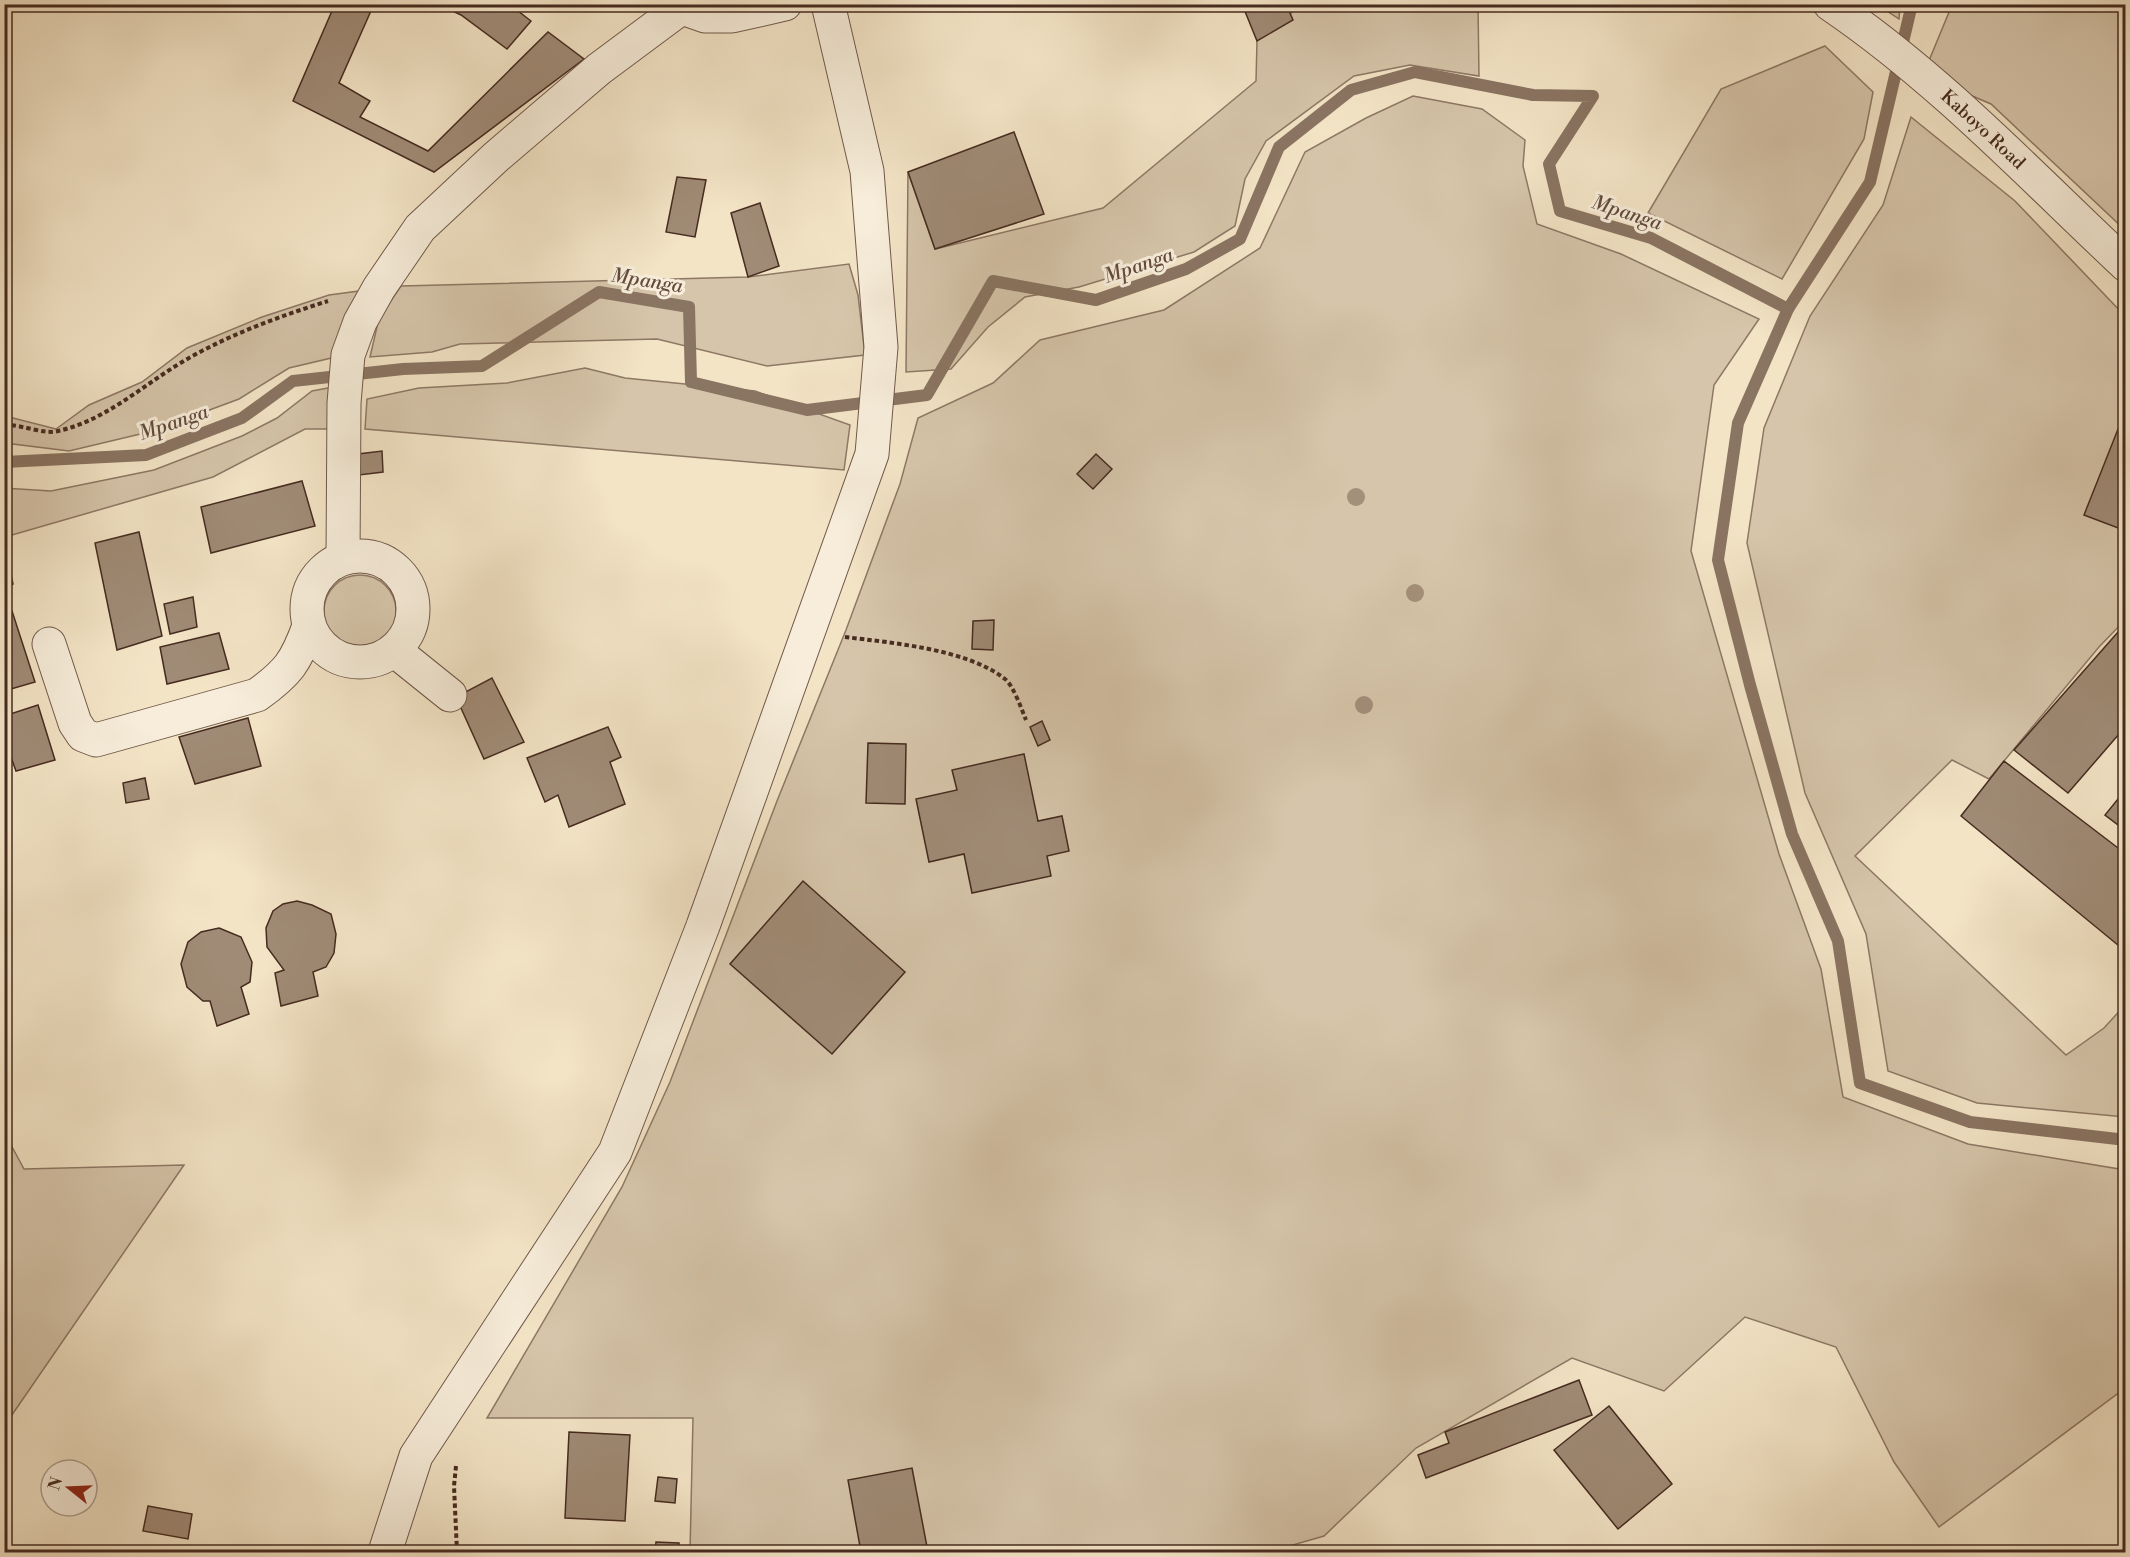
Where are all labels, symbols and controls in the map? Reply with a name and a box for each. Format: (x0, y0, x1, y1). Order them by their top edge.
street label: Kaboyo Road (1936, 85, 2030, 175)
water label: Mpanga (1588, 190, 1666, 237)
water label: Mpanga (1100, 243, 1178, 290)
water label: Mpanga (609, 263, 685, 300)
water label: Mpanga (135, 400, 213, 447)
north arrow (39, 1458, 99, 1518)
text: N (44, 1474, 67, 1493)

